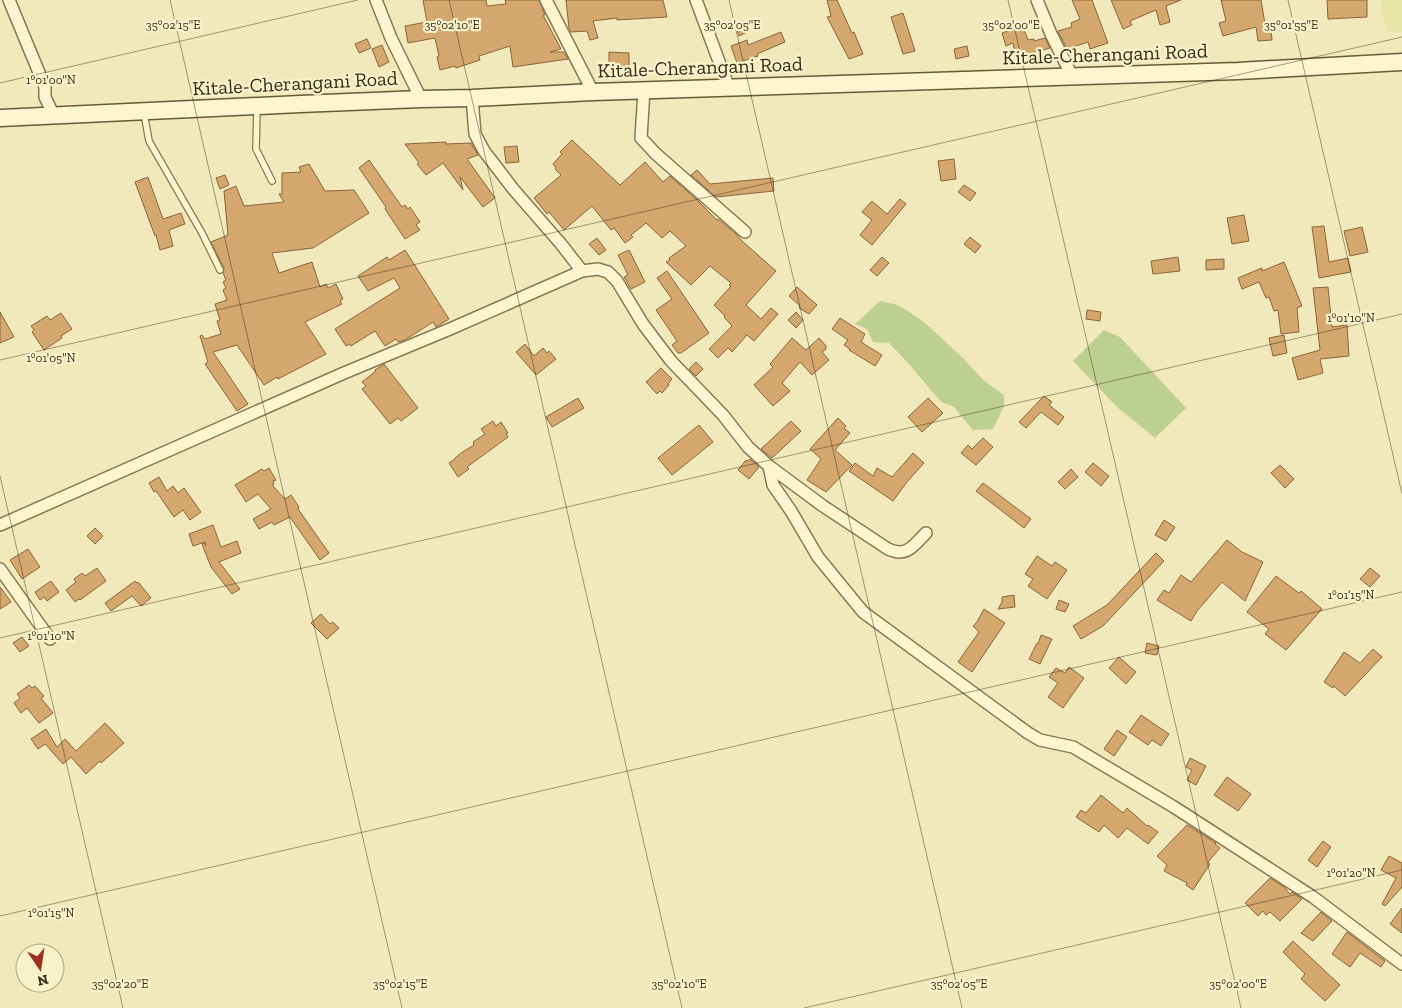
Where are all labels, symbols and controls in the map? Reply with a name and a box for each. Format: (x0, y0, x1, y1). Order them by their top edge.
text: 35°02'15"E (146, 18, 200, 32)
text: 35°02'10"E (424, 18, 480, 32)
text: 35°02'05"E (704, 18, 760, 32)
text: 35°02'00"E (982, 18, 1040, 32)
text: 35°01'55"E (1264, 18, 1318, 32)
street label: Kitale-Cherangani Road (1002, 38, 1208, 70)
street label: Kitale-Cherangani Road (597, 51, 803, 83)
street label: Kitale-Cherangani Road (192, 66, 398, 100)
text: 1°01'00"N (26, 73, 76, 87)
text: 1°01'10"N (1327, 311, 1375, 325)
text: 1°01'05"N (26, 351, 76, 365)
text: 1°01'15"N (1328, 588, 1375, 602)
text: 1°01'10"N (27, 629, 75, 643)
text: 1°01'20"N (1326, 866, 1376, 880)
text: 1°01'15"N (28, 906, 75, 920)
north arrow (15, 943, 65, 993)
text: N (35, 971, 50, 990)
text: 35°02'20"E (92, 977, 148, 991)
text: 35°02'15"E (373, 977, 427, 991)
text: 35°02'10"E (651, 977, 707, 991)
text: 35°02'05"E (931, 977, 987, 991)
text: 35°02'00"E (1209, 977, 1267, 991)

